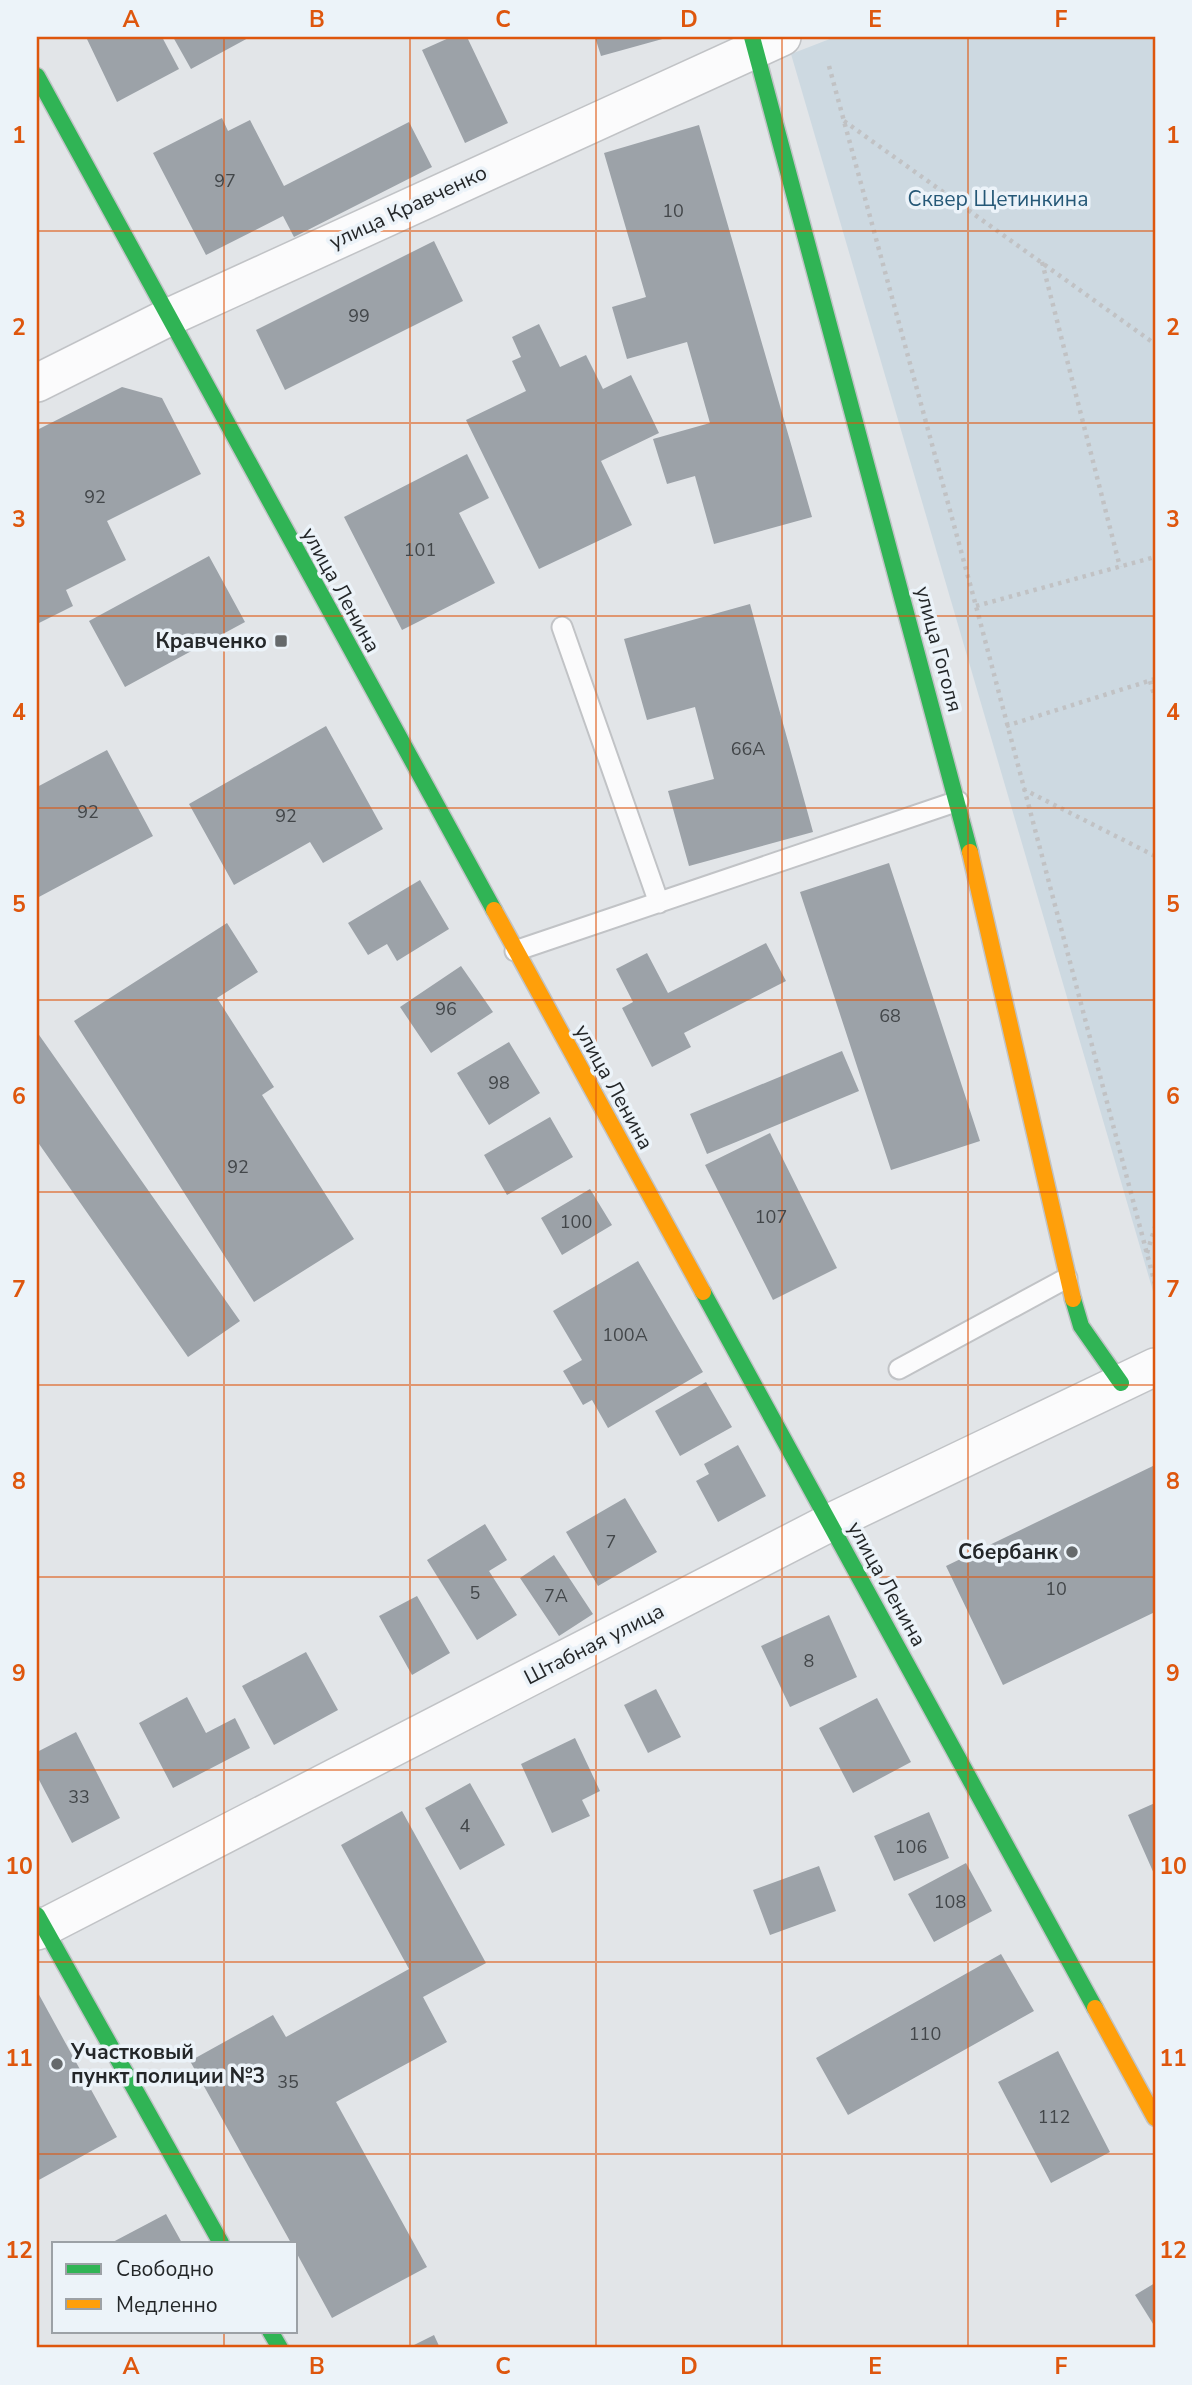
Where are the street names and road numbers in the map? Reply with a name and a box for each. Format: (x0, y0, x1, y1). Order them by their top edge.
street label: улица Кравченко (325, 158, 491, 256)
street label: улица Ленина (295, 522, 387, 658)
street label: улица Гоголя (909, 583, 969, 715)
street label: улица Ленина (568, 1019, 660, 1155)
street label: улица Ленина (841, 1516, 933, 1652)
street label: Штабная улица (519, 1597, 669, 1691)

